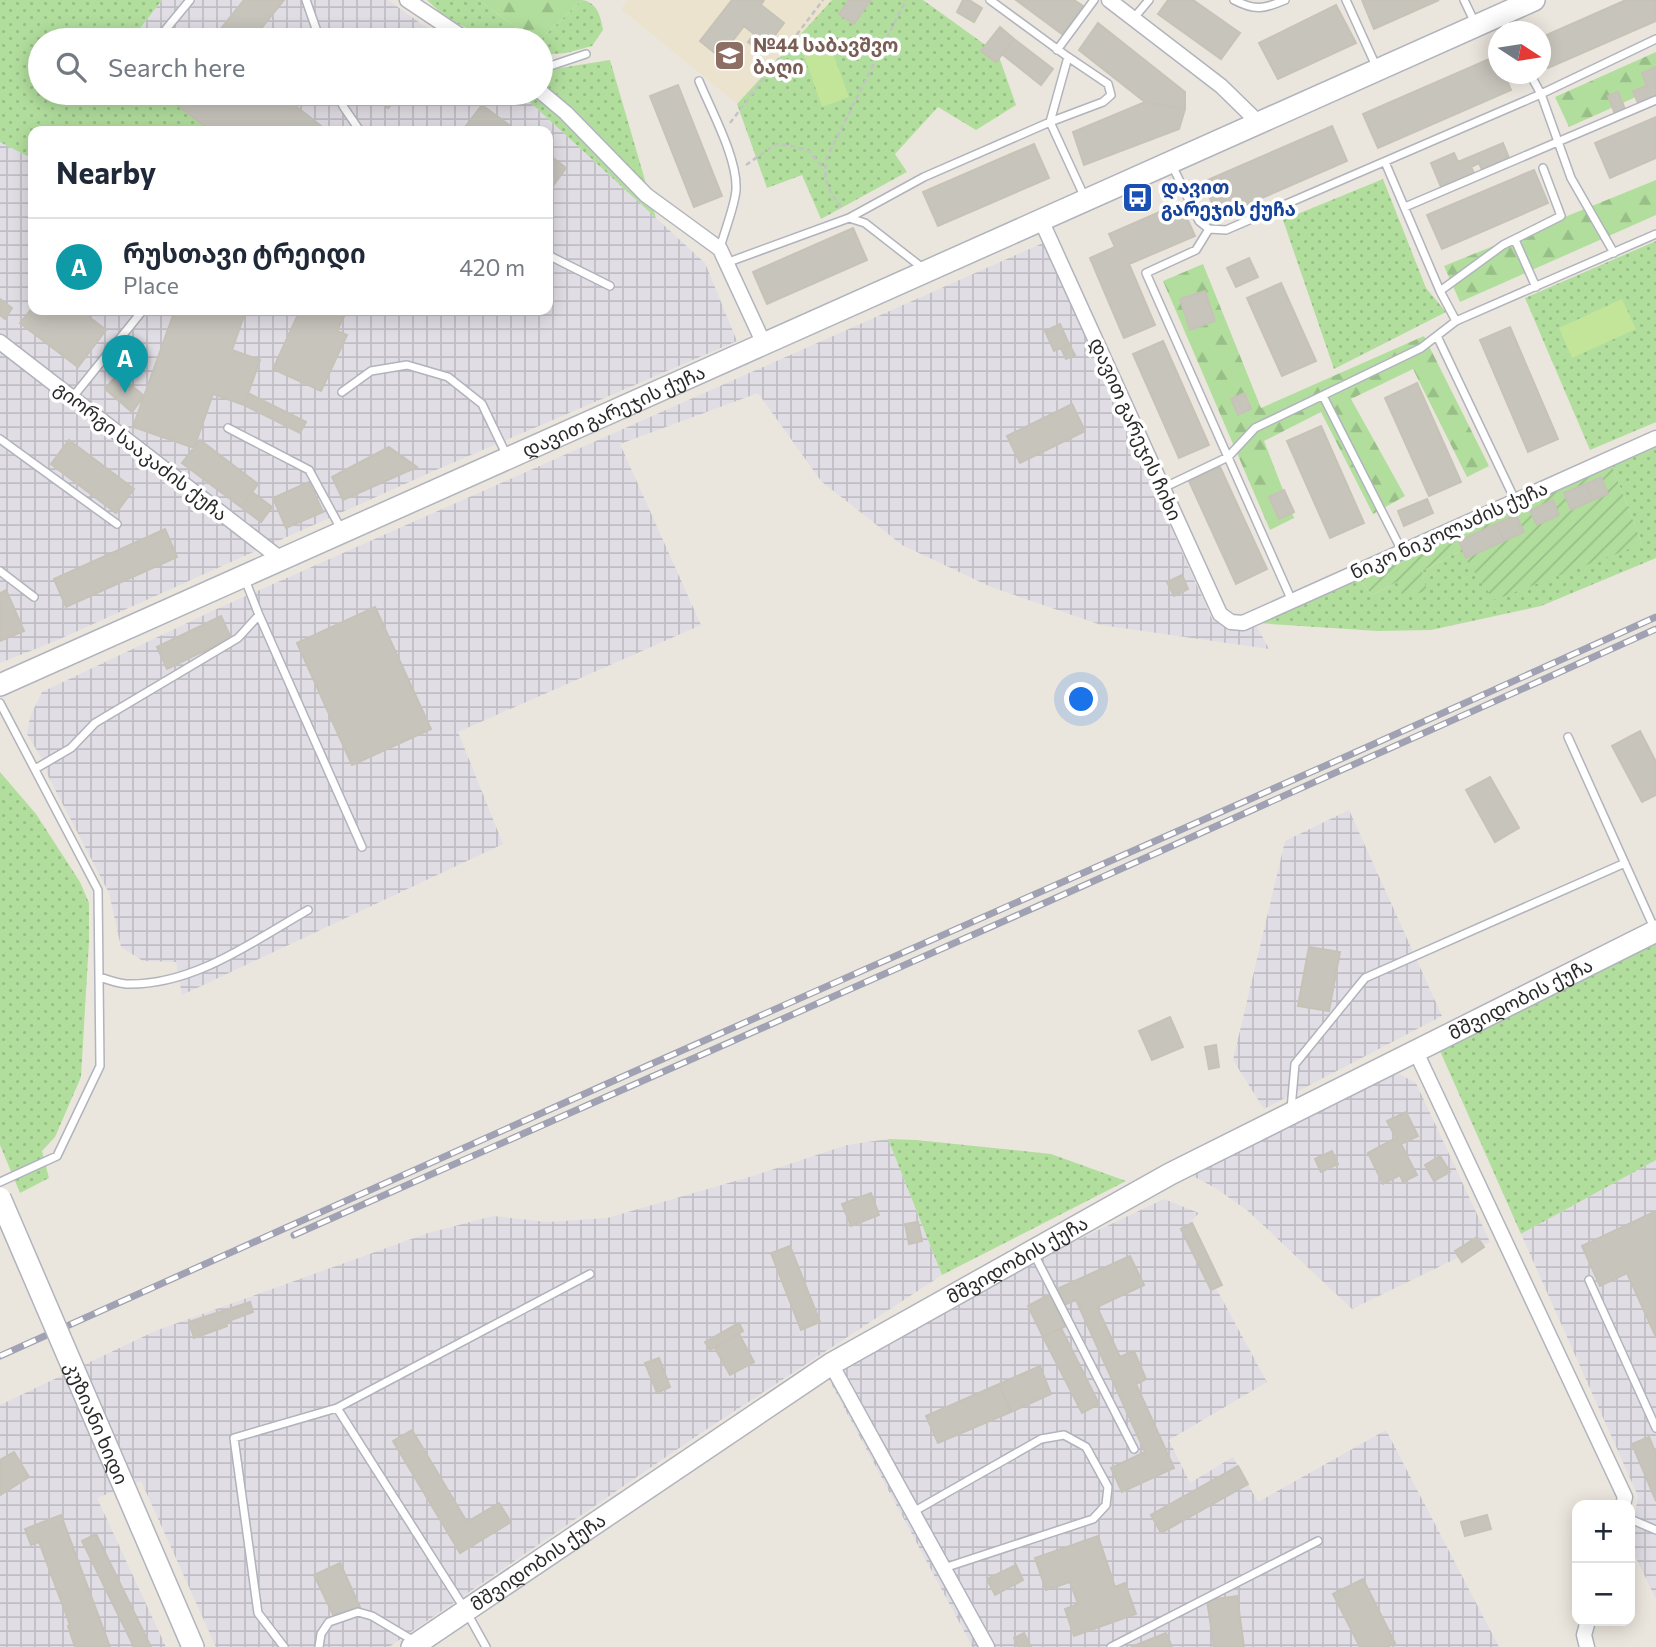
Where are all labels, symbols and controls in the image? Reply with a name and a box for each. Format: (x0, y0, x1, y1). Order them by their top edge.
north arrow (1488, 21, 1551, 84)
search box (28, 28, 553, 105)
place label: №44 საბავშვო ბაღი (753, 33, 898, 80)
school or university icon: №44 საბავშვო ბაღი (713, 39, 747, 73)
icon: search (52, 48, 90, 86)
text: Search here (108, 51, 246, 82)
text: Nearby (56, 153, 156, 190)
place label: დავით გარეჯის ქუჩა (1161, 175, 1296, 221)
bus stop icon: დავით გარეჯის ქუჩა (1121, 181, 1155, 215)
text: რუსთავი ტრეიდი (123, 237, 366, 268)
text: A (71, 253, 87, 281)
text: 420 m (459, 253, 525, 281)
text: Place (123, 271, 179, 299)
street label: დავით გარეჯის ჩიხი (1084, 334, 1187, 525)
pin: A (102, 335, 148, 393)
street label: დავით გარეჯის ქუჩა (518, 360, 708, 463)
street label: გიორგი სააკაძის ქუჩა (50, 376, 232, 526)
street label: ნიკო ნიკოლაძის ქუჩა (1347, 476, 1552, 585)
your location (1064, 682, 1098, 716)
street label: მშვიდობის ქუჩა (1444, 953, 1596, 1044)
street label: მშვიდობის ქუჩა (942, 1210, 1092, 1308)
street label: კუზიანი ხიდი (60, 1358, 134, 1488)
map controls (1572, 1500, 1635, 1626)
button: + (1572, 1500, 1635, 1563)
street label: მშვიდობის ქუჩა (466, 1508, 610, 1615)
button: − (1572, 1563, 1635, 1626)

